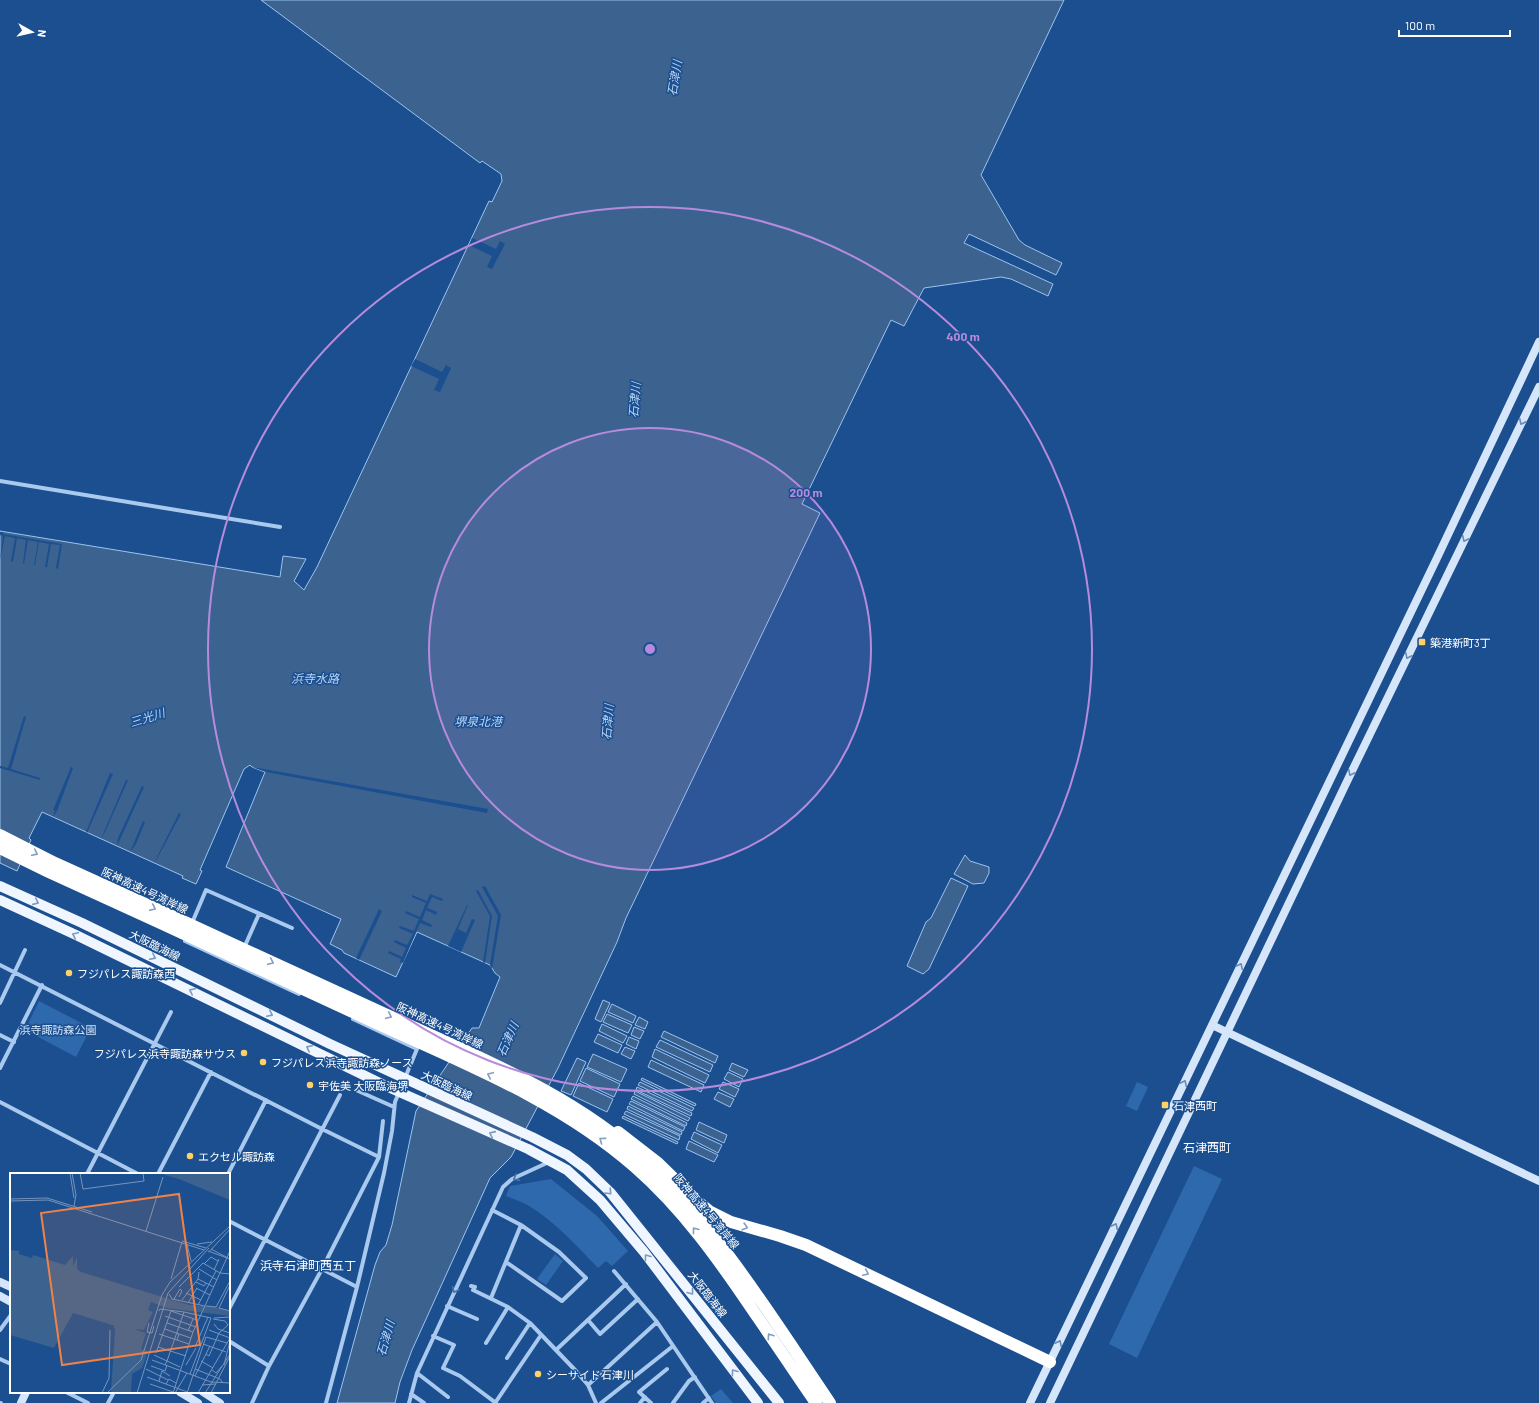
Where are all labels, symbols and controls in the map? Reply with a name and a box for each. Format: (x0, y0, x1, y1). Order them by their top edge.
north arrow (12, 12, 52, 52)
scale bar (1399, 12, 1510, 38)
text: 100 m (1405, 18, 1435, 32)
text: N (35, 29, 49, 38)
water label: 石津川 (664, 57, 684, 97)
text: 400 m (946, 329, 980, 343)
water label: 石津川 (625, 379, 643, 419)
one-way arrow (1519, 418, 1527, 425)
text: 200 m (790, 485, 822, 499)
one-way arrow (1462, 535, 1470, 542)
place label: 築港新町3丁 (1430, 636, 1491, 649)
marker: 築港新町3丁 (1417, 637, 1427, 647)
centre of rings (643, 642, 657, 656)
one-way arrow (1405, 651, 1413, 659)
water label: 浜寺水路 (291, 671, 340, 685)
water label: 石津川 (598, 701, 616, 741)
water label: 三光川 (128, 704, 168, 729)
water label: 堺泉北港 (454, 714, 504, 728)
one-way arrow (1348, 768, 1356, 776)
one-way arrow (31, 848, 38, 856)
street label: 阪神高速4号湾岸線 (100, 864, 190, 916)
one-way arrow (31, 897, 39, 905)
one-way arrow (149, 903, 156, 911)
street label: 大阪臨海線 (127, 927, 183, 963)
one-way arrow (71, 932, 79, 940)
one-way arrow (149, 952, 156, 960)
one-way arrow (267, 957, 274, 965)
one-way arrow (1235, 963, 1243, 970)
place label: フジパレス諏訪森西 (77, 967, 175, 980)
marker: フジパレス諏訪森西 (64, 968, 74, 978)
one-way arrow (188, 988, 196, 996)
street label: 阪神高速4号湾岸線 (395, 999, 485, 1051)
one-way arrow (266, 1009, 273, 1017)
one-way arrow (385, 1011, 392, 1019)
water label: 石津川 (493, 1018, 522, 1058)
park label: 浜寺諏訪森公園 (20, 1023, 97, 1036)
one-way arrow (305, 1045, 313, 1053)
place label: フジパレス浜寺諏訪森サウス (94, 1047, 236, 1060)
marker: フジパレス浜寺諏訪森サウス (239, 1048, 249, 1058)
place label: フジパレス浜寺諏訪森ノース (271, 1056, 413, 1069)
marker: フジパレス浜寺諏訪森ノース (258, 1057, 268, 1067)
street label: 大阪臨海線 (419, 1067, 475, 1103)
one-way arrow (486, 1072, 494, 1080)
place label: 宇佐美 大阪臨海堺 (318, 1079, 408, 1092)
marker: 宇佐美 大阪臨海堺 (305, 1080, 315, 1090)
one-way arrow (1179, 1080, 1187, 1088)
place label: 石津西町 (1173, 1099, 1217, 1112)
marker: 石津西町 (1160, 1100, 1170, 1110)
one-way arrow (489, 1131, 496, 1139)
one-way arrow (599, 1138, 606, 1145)
district label: 石津西町 (1183, 1140, 1231, 1154)
place label: エクセル諏訪森 (198, 1150, 275, 1163)
marker: エクセル諏訪森 (185, 1151, 195, 1161)
street label: 阪神高速4号湾岸線 (672, 1171, 742, 1251)
inset map (10, 1173, 230, 1393)
one-way arrow (512, 1173, 520, 1180)
one-way arrow (604, 1187, 611, 1194)
one-way arrow (741, 1222, 748, 1231)
one-way arrow (1110, 1222, 1118, 1230)
one-way arrow (693, 1228, 700, 1235)
one-way arrow (645, 1255, 652, 1262)
district label: 浜寺石津町西五丁 (260, 1258, 356, 1272)
street label: 大阪臨海線 (686, 1268, 730, 1320)
one-way arrow (861, 1268, 869, 1276)
one-way arrow (452, 1286, 460, 1294)
one-way arrow (687, 1288, 694, 1295)
water label: 石津川 (373, 1317, 397, 1357)
one-way arrow (767, 1333, 775, 1340)
one-way arrow (1054, 1339, 1062, 1347)
place label: シーサイド石津川 (546, 1368, 634, 1381)
marker: シーサイド石津川 (533, 1369, 543, 1379)
one-way arrow (732, 1369, 739, 1376)

